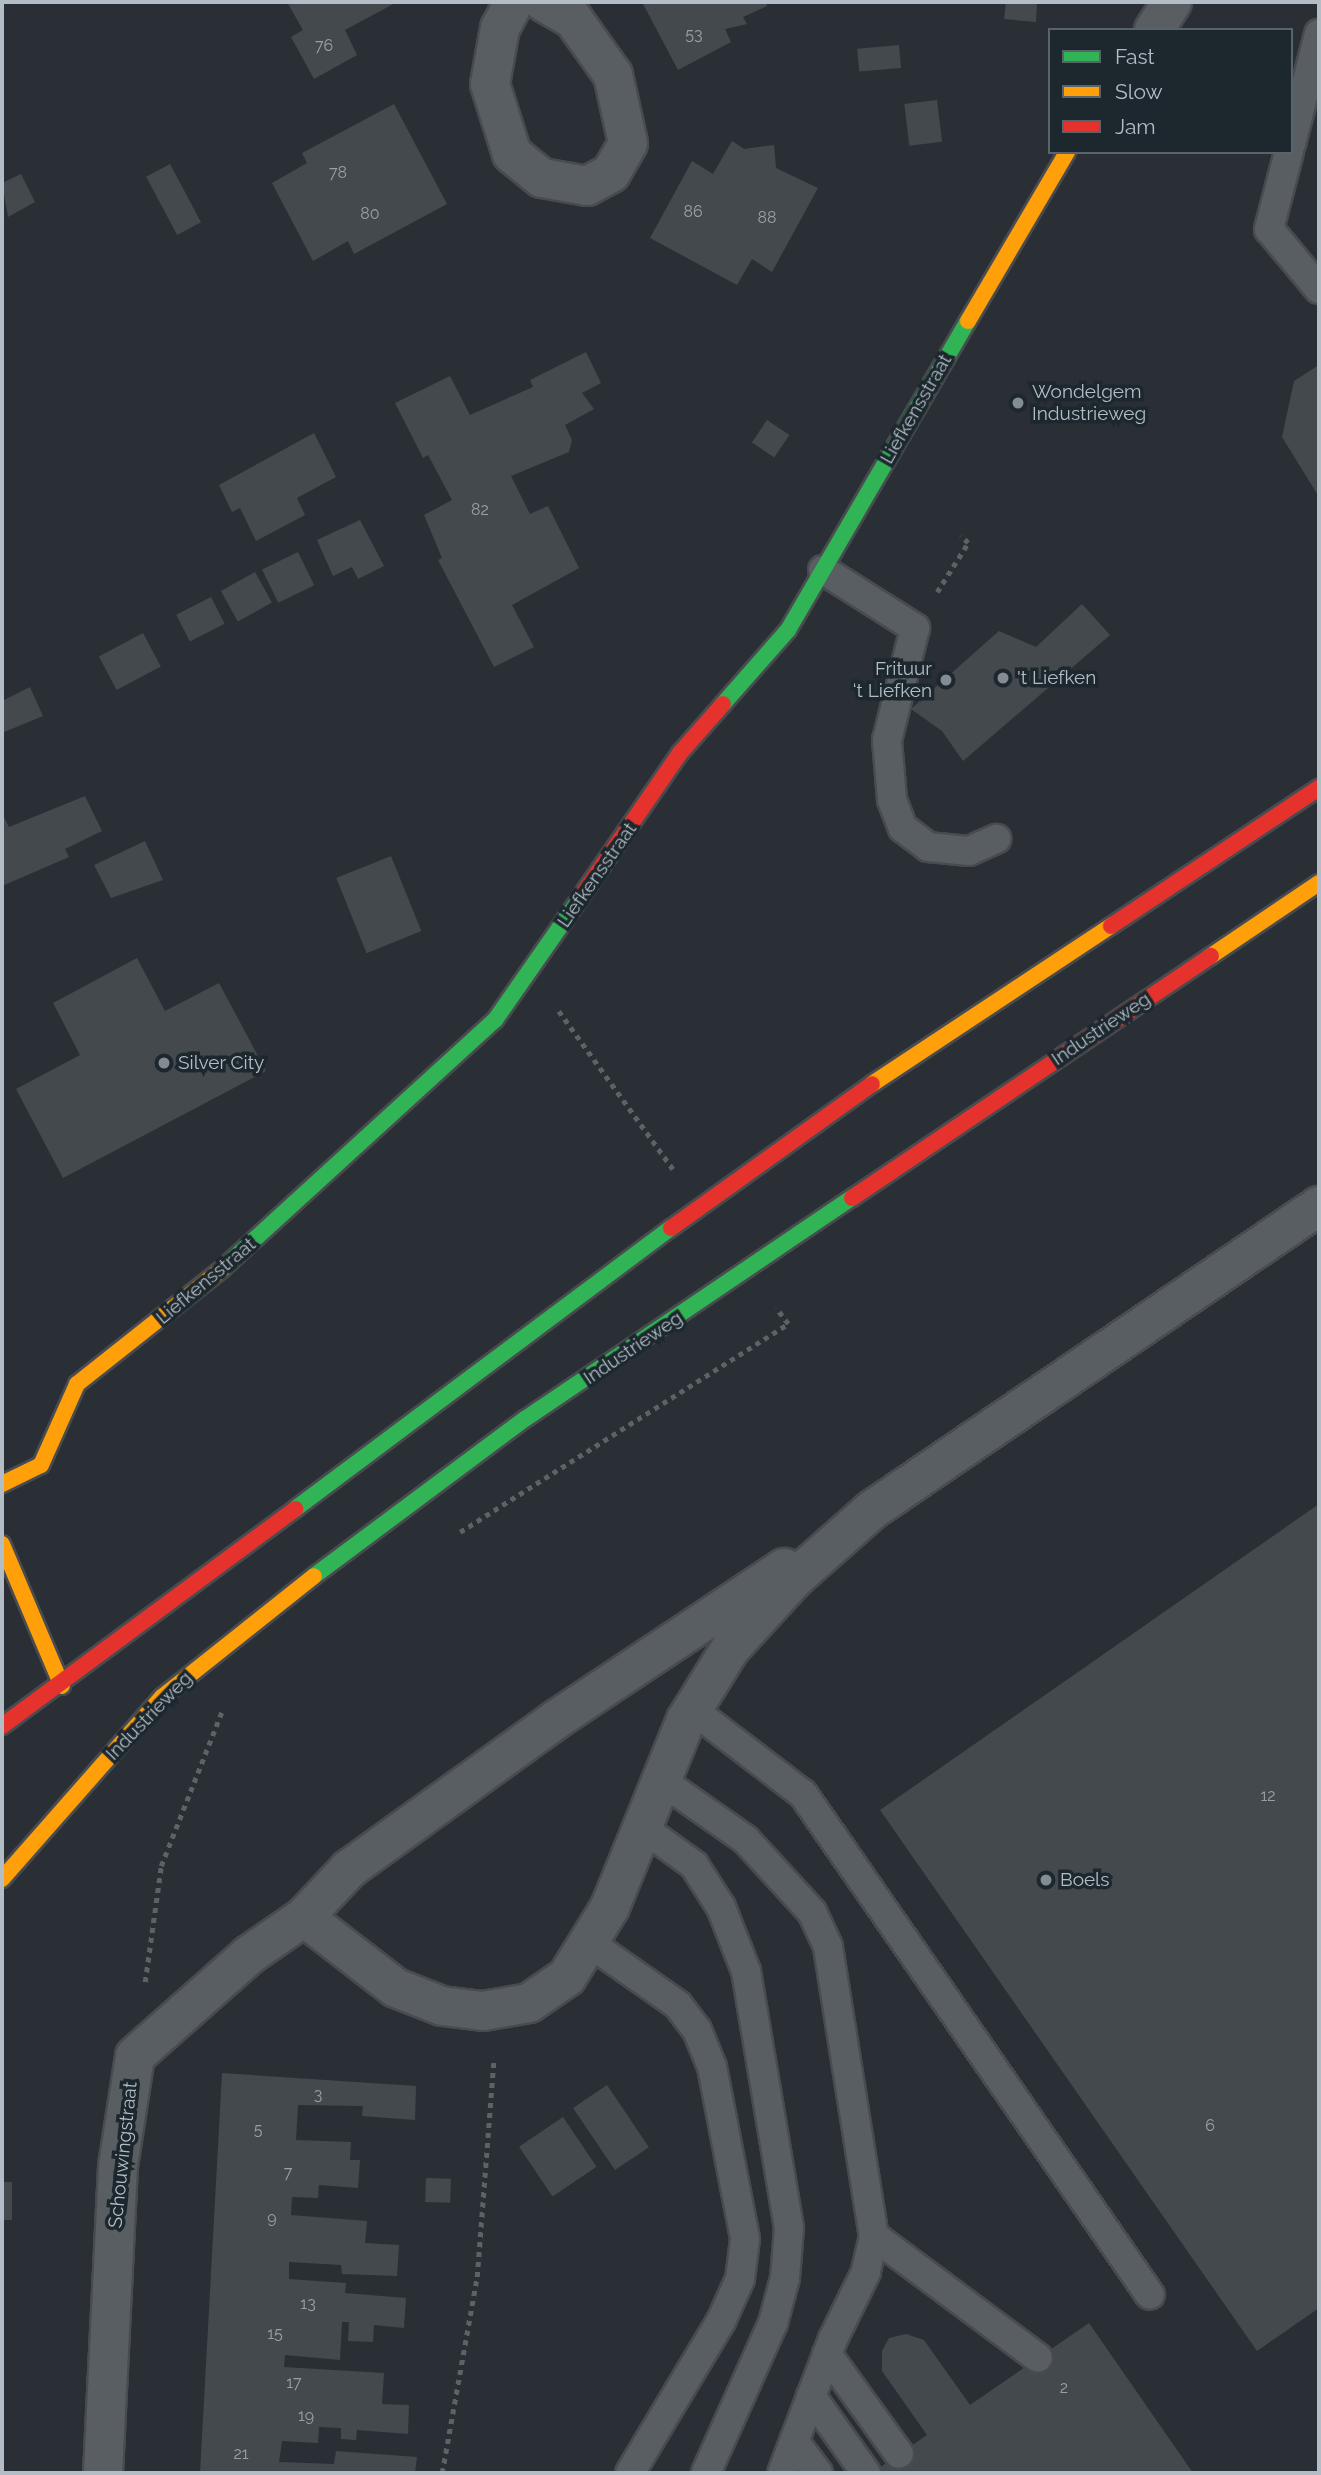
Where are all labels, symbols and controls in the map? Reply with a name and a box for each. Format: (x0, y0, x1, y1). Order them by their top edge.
house number: 53 (685, 25, 703, 45)
legend (1048, 28, 1293, 154)
house number: 76 (315, 36, 333, 56)
text: Fast (1115, 44, 1155, 69)
text: Slow (1115, 79, 1163, 104)
text: Jam (1115, 114, 1156, 139)
house number: 78 (329, 163, 347, 183)
house number: 86 (683, 202, 703, 222)
house number: 80 (360, 204, 380, 224)
house number: 88 (758, 208, 776, 228)
street label: Liefkensstraat (875, 350, 957, 468)
place label: Wondelgem Industrieweg (1032, 381, 1146, 425)
marker: Wondelgem Industrieweg (1010, 395, 1026, 411)
house number: 82 (471, 500, 489, 520)
place label: Frituur ‘t Liefken (853, 658, 932, 702)
place label: 't Liefken (1017, 667, 1096, 689)
marker: 't Liefken (995, 670, 1011, 686)
marker: Frituur ‘t Liefken (938, 672, 954, 688)
street label: Liefkensstraat (552, 818, 642, 932)
street label: Industrieweg (1047, 988, 1155, 1070)
place label: Silver City (178, 1052, 265, 1074)
marker: Silver City (156, 1055, 172, 1071)
street label: Liefkensstraat (152, 1233, 260, 1329)
street label: Industrieweg (579, 1307, 687, 1389)
street label: Industrieweg (101, 1667, 197, 1765)
house number: 12 (1260, 1786, 1276, 1806)
place label: Boels (1060, 1869, 1109, 1891)
marker: Boels (1038, 1872, 1054, 1888)
street label: Schouwingstraat (104, 2081, 142, 2229)
house number: 3 (314, 2085, 322, 2105)
house number: 6 (1205, 2116, 1215, 2136)
house number: 5 (254, 2120, 262, 2140)
house number: 7 (284, 2163, 292, 2183)
house number: 9 (267, 2208, 277, 2228)
house number: 13 (300, 2294, 316, 2314)
house number: 15 (267, 2324, 283, 2344)
house number: 17 (286, 2373, 302, 2393)
house number: 2 (1060, 2378, 1068, 2398)
house number: 19 (298, 2406, 314, 2426)
house number: 21 (233, 2444, 249, 2464)

